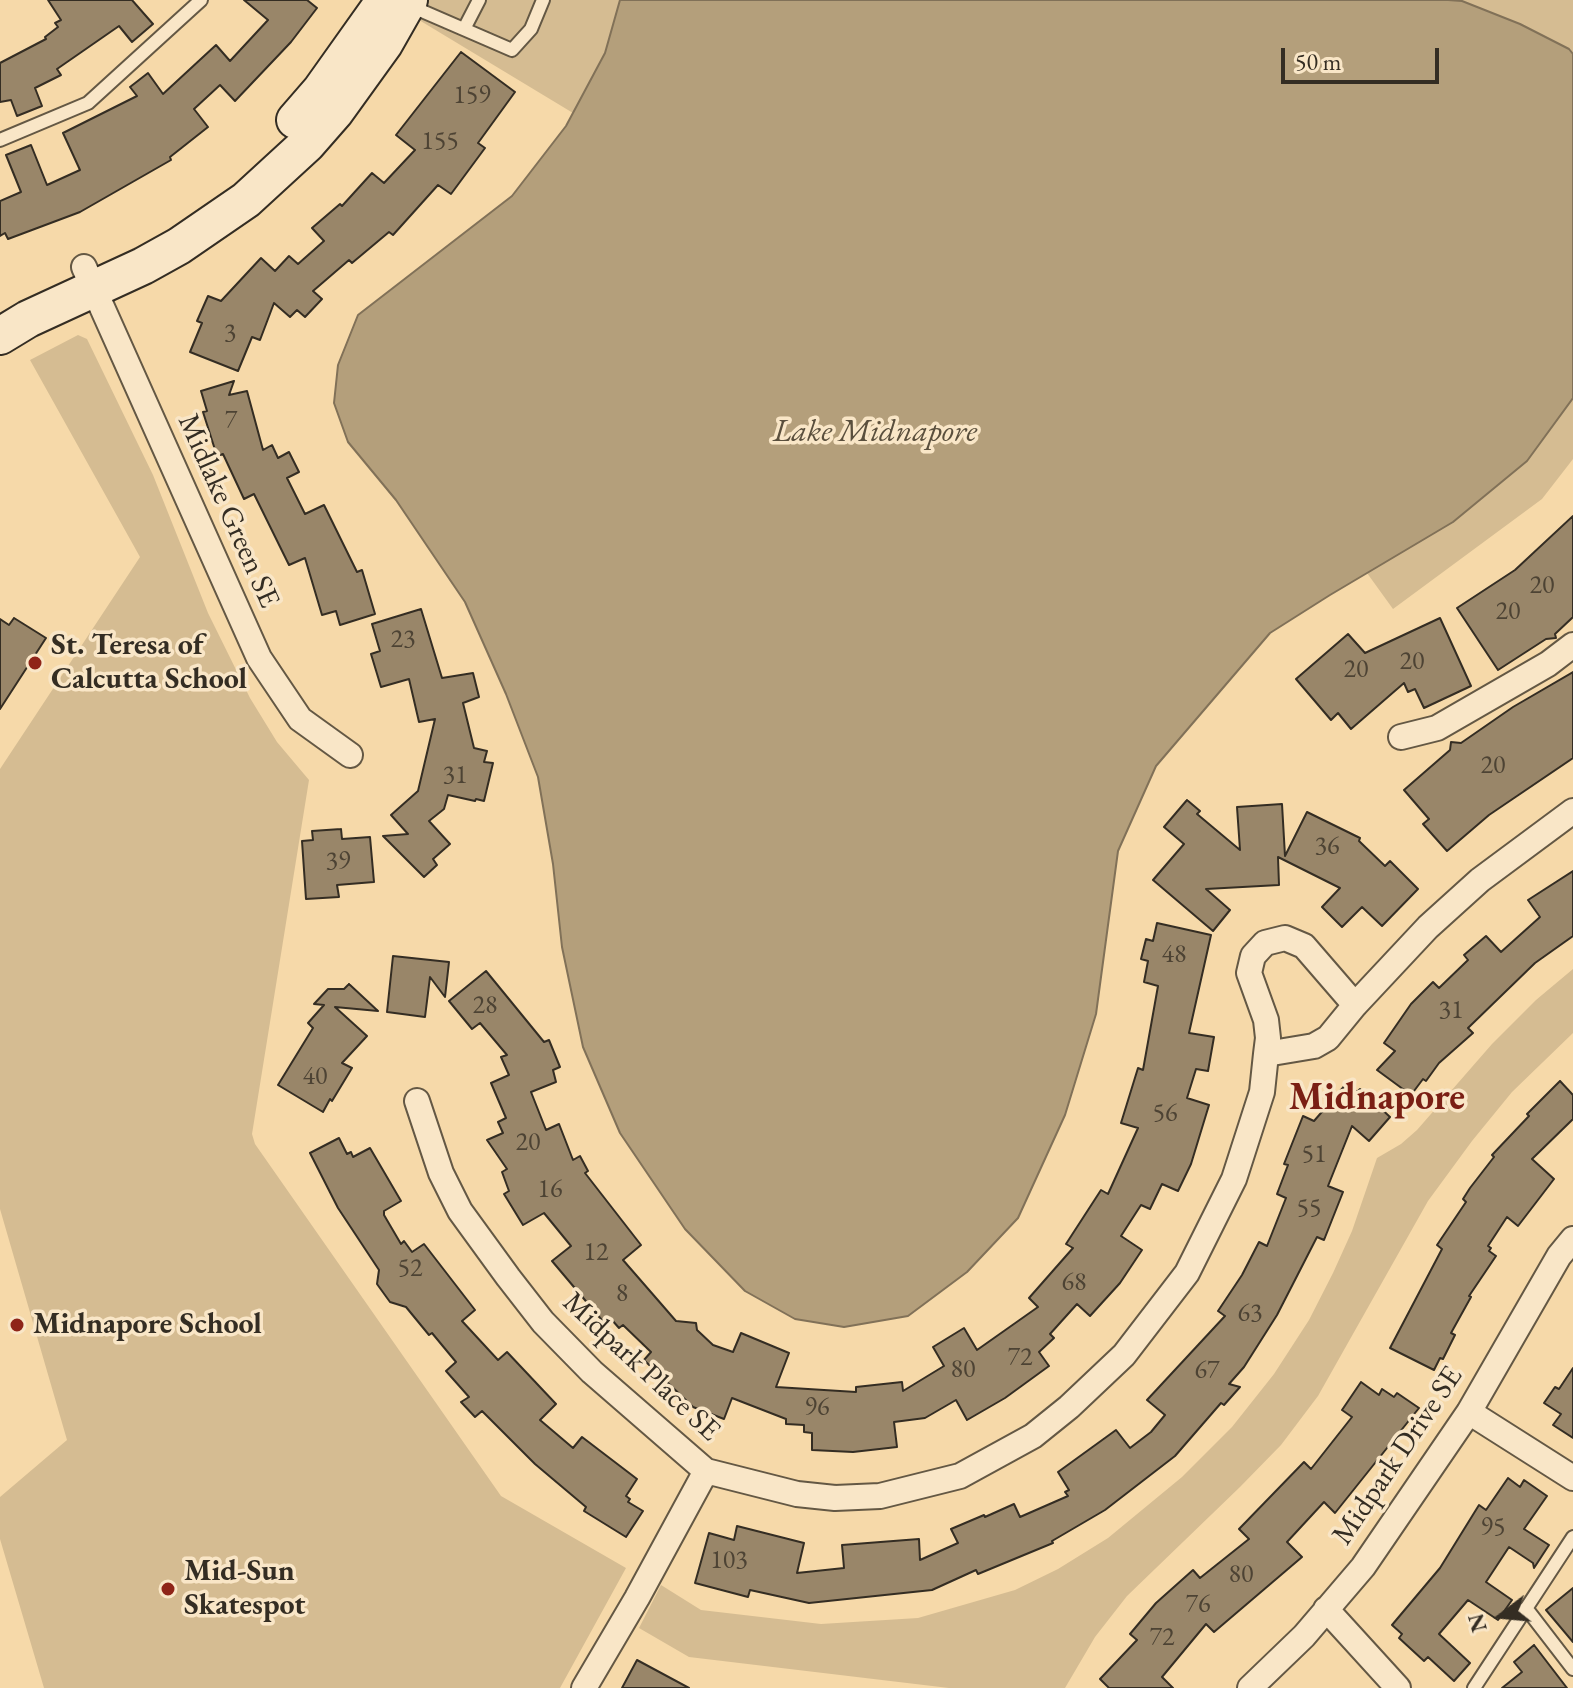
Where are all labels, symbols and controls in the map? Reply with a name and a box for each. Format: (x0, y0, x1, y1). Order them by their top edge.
scale bar (1285, 32, 1443, 82)
text: 50 m (1295, 46, 1342, 77)
house number: 159 (453, 80, 491, 112)
house number: 155 (421, 126, 459, 158)
house number: 3 (224, 318, 236, 350)
house number: 7 (225, 405, 237, 437)
street label: Midlake Green SE (169, 409, 287, 613)
water label: Lake Midnapore (773, 413, 977, 451)
house number: 20 (1530, 570, 1554, 602)
house number: 20 (1496, 596, 1520, 628)
house number: 23 (391, 624, 415, 656)
place label: St. Teresa of Calcutta School (51, 628, 247, 698)
house number: 20 (1400, 646, 1424, 678)
marker: St. Teresa of Calcutta School (26, 654, 44, 672)
house number: 20 (1344, 654, 1368, 686)
house number: 20 (1481, 750, 1505, 782)
house number: 31 (443, 760, 467, 792)
house number: 36 (1315, 831, 1339, 863)
house number: 39 (326, 846, 350, 878)
house number: 48 (1162, 939, 1186, 971)
house number: 28 (473, 990, 497, 1022)
house number: 31 (1439, 995, 1463, 1027)
house number: 40 (303, 1061, 327, 1093)
district label: Midnapore (1289, 1076, 1465, 1122)
house number: 56 (1153, 1098, 1177, 1130)
house number: 20 (516, 1127, 540, 1159)
house number: 51 (1302, 1139, 1326, 1171)
house number: 16 (538, 1174, 562, 1206)
house number: 55 (1297, 1193, 1321, 1225)
house number: 12 (584, 1237, 608, 1269)
house number: 52 (398, 1253, 422, 1285)
house number: 68 (1062, 1267, 1086, 1299)
house number: 8 (616, 1278, 628, 1310)
street label: Midpark Place SE (555, 1285, 727, 1449)
house number: 63 (1238, 1298, 1262, 1330)
place label: Midnapore School (33, 1307, 262, 1343)
marker: Midnapore School (8, 1316, 26, 1334)
house number: 72 (1008, 1342, 1032, 1374)
house number: 80 (951, 1354, 975, 1386)
house number: 67 (1195, 1355, 1219, 1387)
street label: Midpark Drive SE (1325, 1360, 1471, 1552)
house number: 96 (805, 1392, 829, 1424)
house number: 95 (1481, 1512, 1505, 1544)
house number: 103 (710, 1545, 748, 1577)
place label: Mid-Sun Skatespot (184, 1554, 306, 1624)
house number: 80 (1229, 1559, 1253, 1591)
north arrow (1461, 1576, 1541, 1656)
marker: Mid-Sun Skatespot (159, 1580, 177, 1598)
house number: 76 (1186, 1589, 1210, 1621)
text: N (1461, 1610, 1494, 1635)
house number: 72 (1150, 1622, 1174, 1654)

